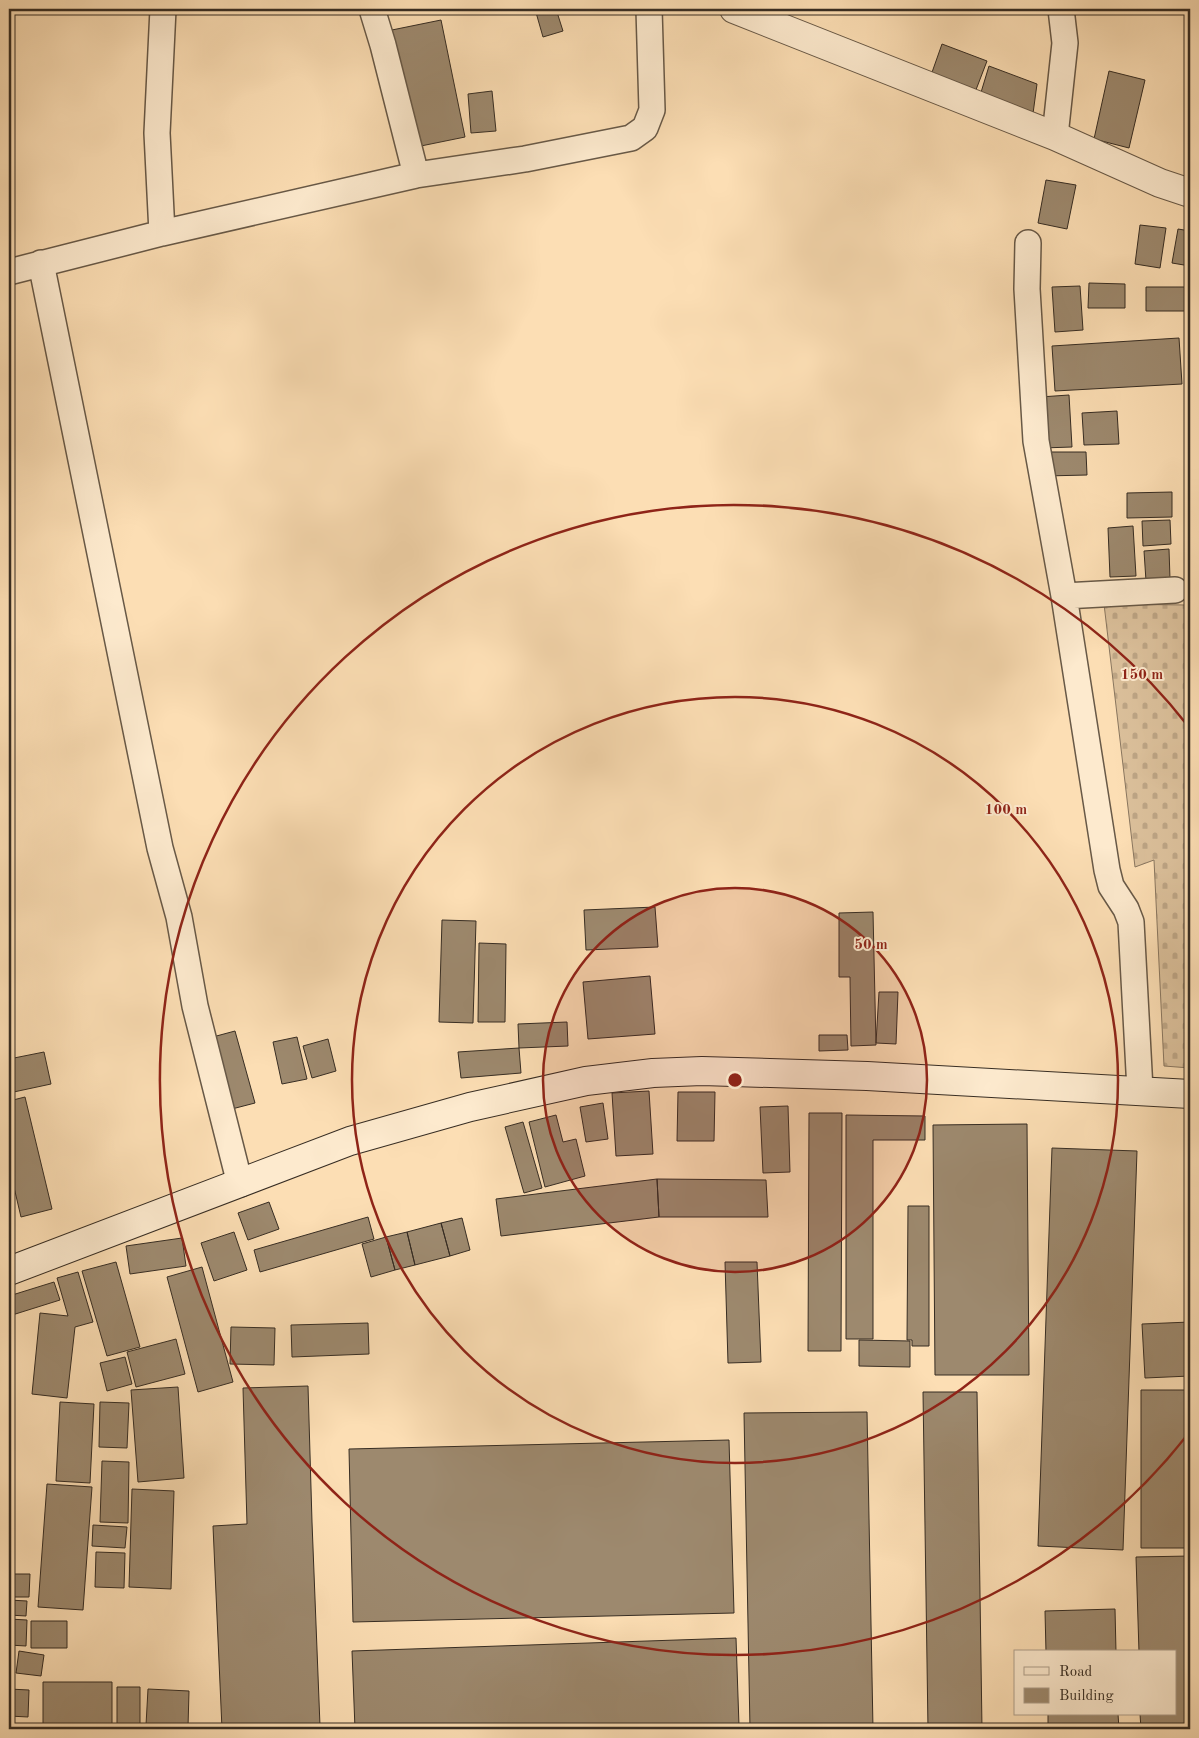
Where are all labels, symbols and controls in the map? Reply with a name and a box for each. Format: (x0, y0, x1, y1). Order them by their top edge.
text: 150 m (1121, 668, 1163, 683)
text: 100 m (985, 803, 1027, 818)
text: 50 m (854, 938, 888, 953)
centre of rings (726, 1071, 744, 1089)
legend (1014, 1650, 1176, 1716)
text: Road (1059, 1665, 1093, 1680)
text: Building (1059, 1689, 1114, 1704)

